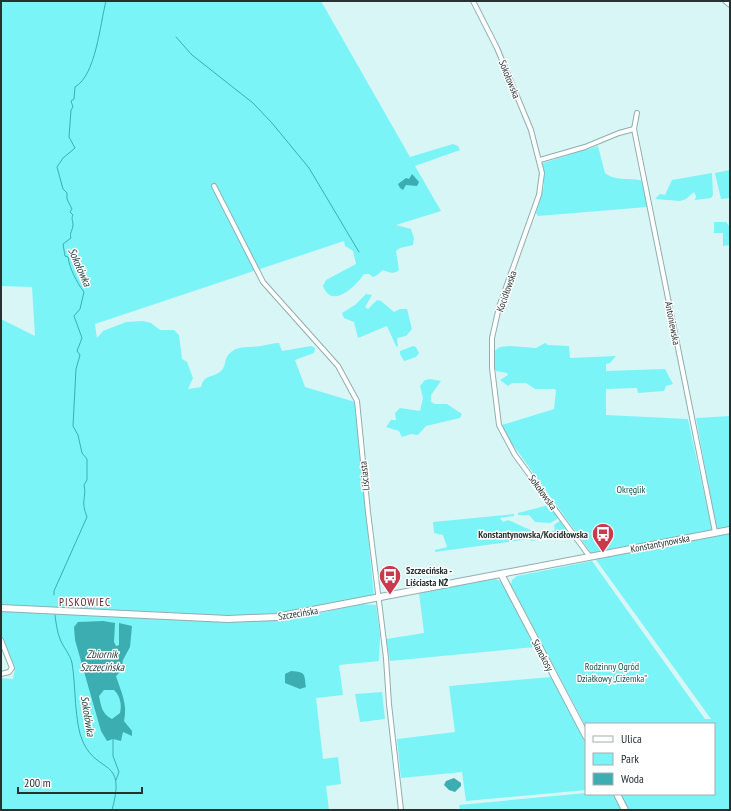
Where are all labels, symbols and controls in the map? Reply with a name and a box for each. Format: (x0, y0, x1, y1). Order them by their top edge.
street label: Sokołowska (496, 58, 523, 100)
water label: Sokołówka (65, 246, 95, 289)
street label: Kocidłowska (493, 269, 520, 313)
street label: Antoniewska (662, 300, 683, 346)
street label: Liściasta (356, 461, 373, 491)
street label: Sokołowska (525, 472, 560, 512)
park label: Okręglik (617, 483, 646, 496)
bus stop icon: Konstantynowska/Kocidłowska (590, 521, 616, 554)
place label: Konstantynowska/Kocidłowska (478, 528, 588, 541)
street label: Konstantynowska (629, 531, 691, 556)
bus stop icon: Szczecińska - Liściasta NŻ (377, 563, 403, 596)
place label: Szczecińska - Liściasta NŻ (406, 564, 452, 589)
district label: PISKOWIEC (59, 595, 111, 609)
street label: Szczecińska (277, 604, 319, 623)
street label: Sianokosy (529, 637, 556, 674)
water label: Zbiornik Szczecińska (80, 647, 125, 674)
park label: Rodzinny Ogród Działkowy „Ciżemka” (577, 660, 647, 685)
water label: Sokołówka (78, 695, 98, 738)
legend (585, 723, 715, 795)
text: Ulica (621, 731, 642, 746)
text: Park (621, 751, 639, 766)
scale bar (18, 769, 142, 795)
text: Woda (621, 771, 644, 786)
text: 200 m (24, 775, 51, 790)

